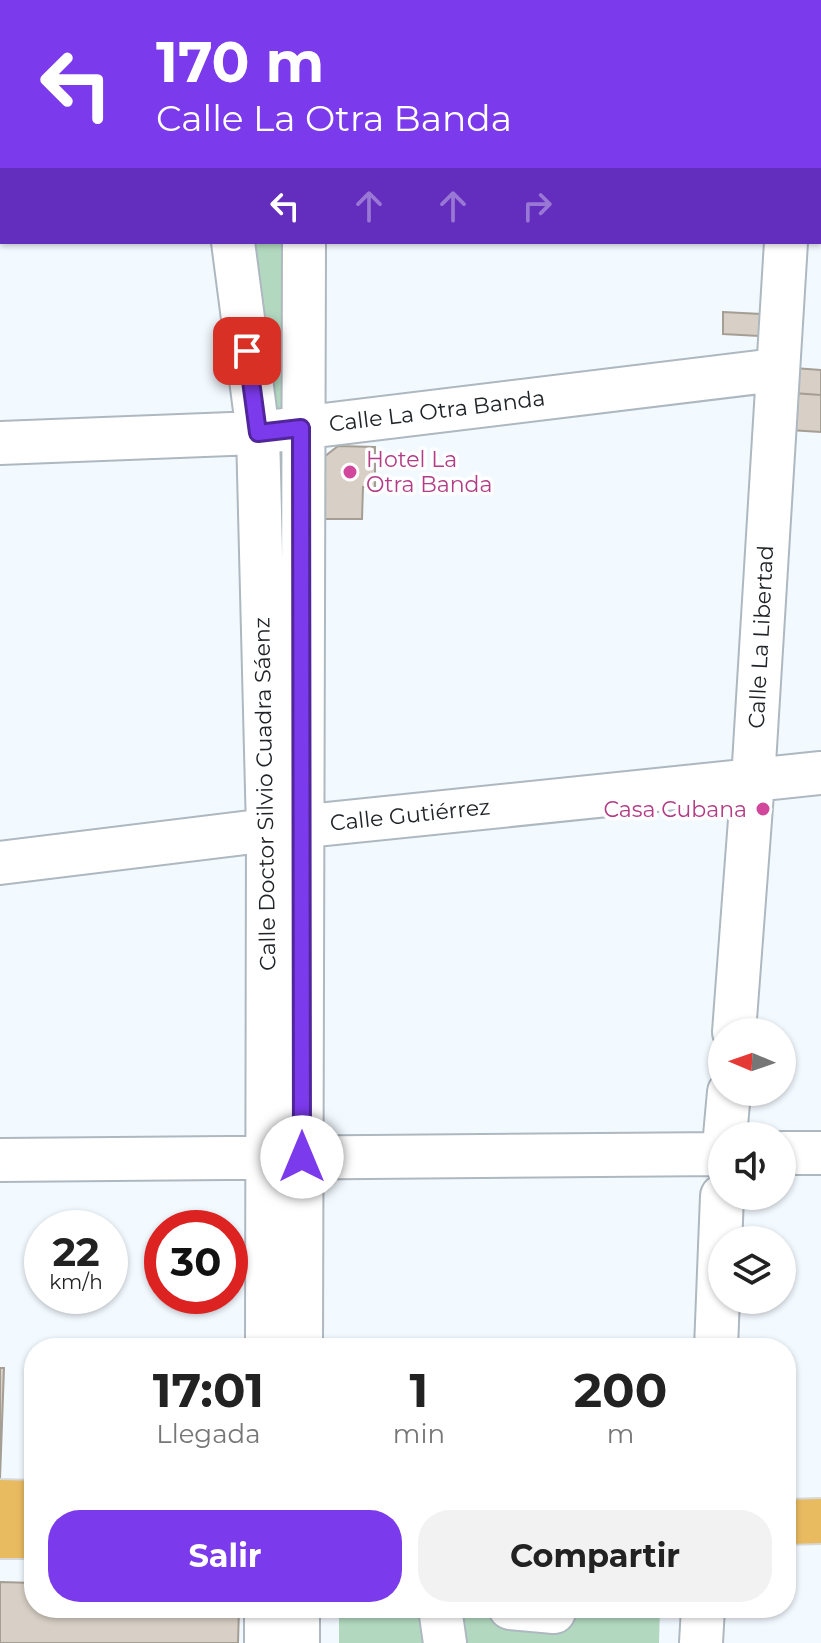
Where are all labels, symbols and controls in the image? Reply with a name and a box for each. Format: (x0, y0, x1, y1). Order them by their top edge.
text: 170 m (156, 28, 324, 96)
icon: left (24, 32, 128, 136)
text: Calle La Otra Banda (156, 96, 512, 140)
icon: left (263, 184, 307, 228)
icon: ahead (347, 184, 391, 228)
icon: ahead (431, 184, 475, 228)
icon: right (515, 184, 559, 228)
pin (213, 317, 281, 385)
icon: arrive (225, 329, 269, 373)
street label: Calle La Otra Banda (327, 384, 547, 438)
place label: Hotel La Otra Banda (366, 446, 493, 498)
marker: Hotel La Otra Banda (341, 463, 359, 481)
street label: Calle La Libertad (743, 545, 779, 729)
street label: Calle Doctor Silvio Cuadra Sáenz (248, 617, 282, 971)
street label: Calle Gutiérrez (329, 793, 491, 837)
place label: Casa Cubana (603, 796, 747, 823)
marker: Casa Cubana (754, 800, 772, 818)
north arrow (708, 1018, 796, 1106)
map controls (708, 1018, 796, 1314)
position arrow (260, 1115, 344, 1199)
button: sound (708, 1122, 796, 1210)
speed limit sign: 30 (144, 1210, 248, 1314)
button: layers (708, 1226, 796, 1314)
text: 22 (52, 1227, 100, 1276)
text: km/h (49, 1270, 103, 1294)
text: 17:01 (153, 1361, 264, 1419)
text: 1 (410, 1361, 428, 1419)
text: 200 (574, 1361, 667, 1419)
text: Llegada (156, 1418, 261, 1450)
text: min (393, 1418, 445, 1450)
text: m (607, 1418, 634, 1450)
button: Salir (48, 1510, 402, 1602)
button: Compartir (418, 1510, 772, 1602)

